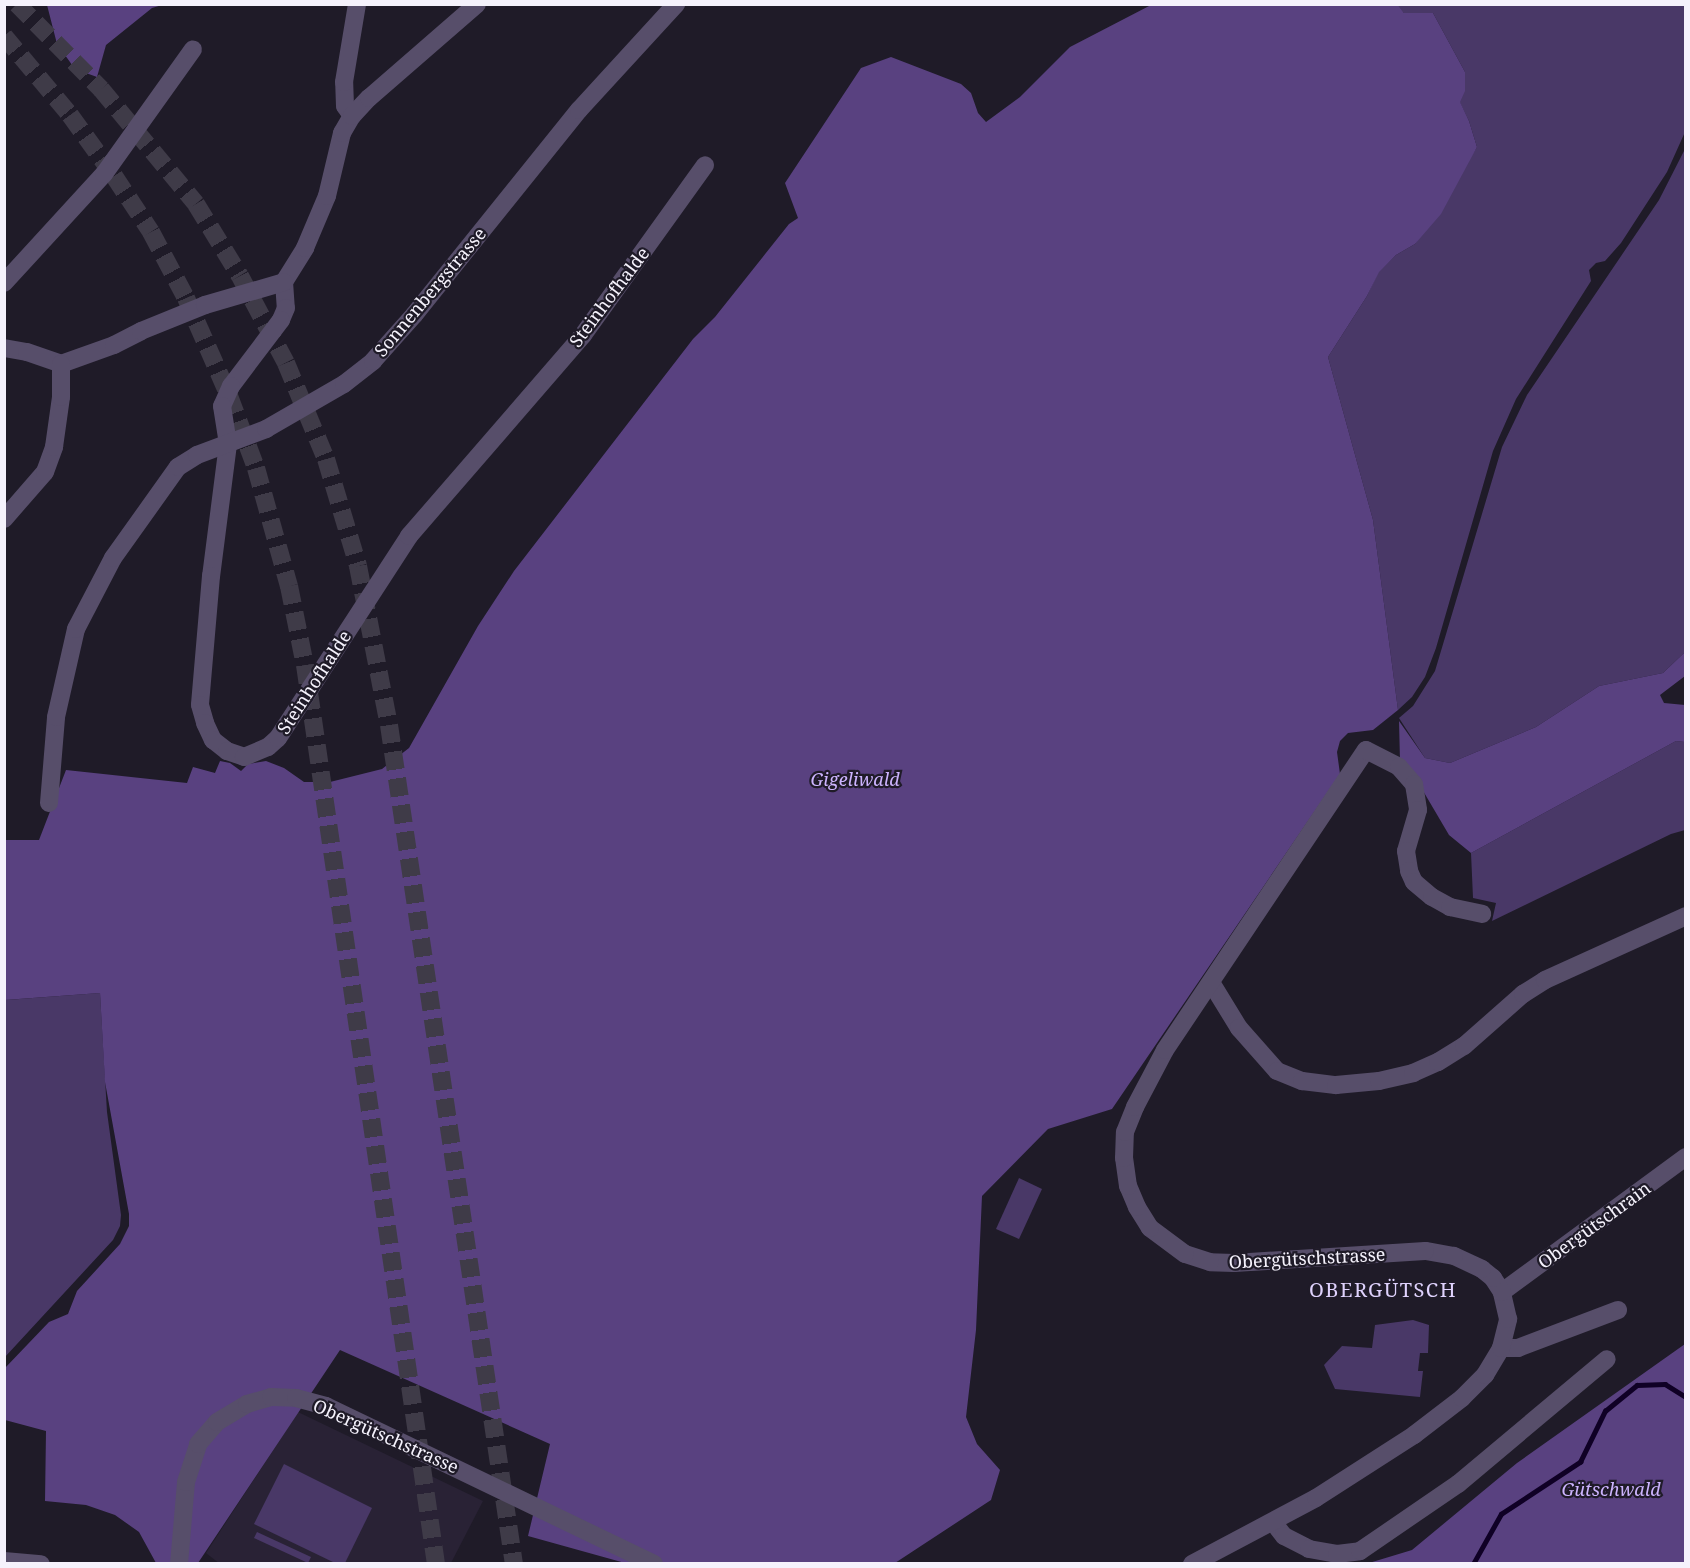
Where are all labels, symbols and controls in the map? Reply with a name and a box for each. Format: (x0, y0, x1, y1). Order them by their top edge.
street label: Sonnenbergstrasse (370, 223, 490, 361)
street label: Steinhofhalde (564, 243, 654, 351)
street label: Steinhofhalde (272, 626, 356, 738)
park label: Gigeliwald (810, 768, 900, 790)
street label: Obergütschrain (1533, 1177, 1655, 1273)
street label: Obergütschstrasse (1228, 1243, 1386, 1273)
district label: OBERGÜTSCH (1309, 1277, 1457, 1301)
street label: Obergütschstrasse (310, 1394, 462, 1478)
park label: Gütschwald (1561, 1478, 1661, 1500)

